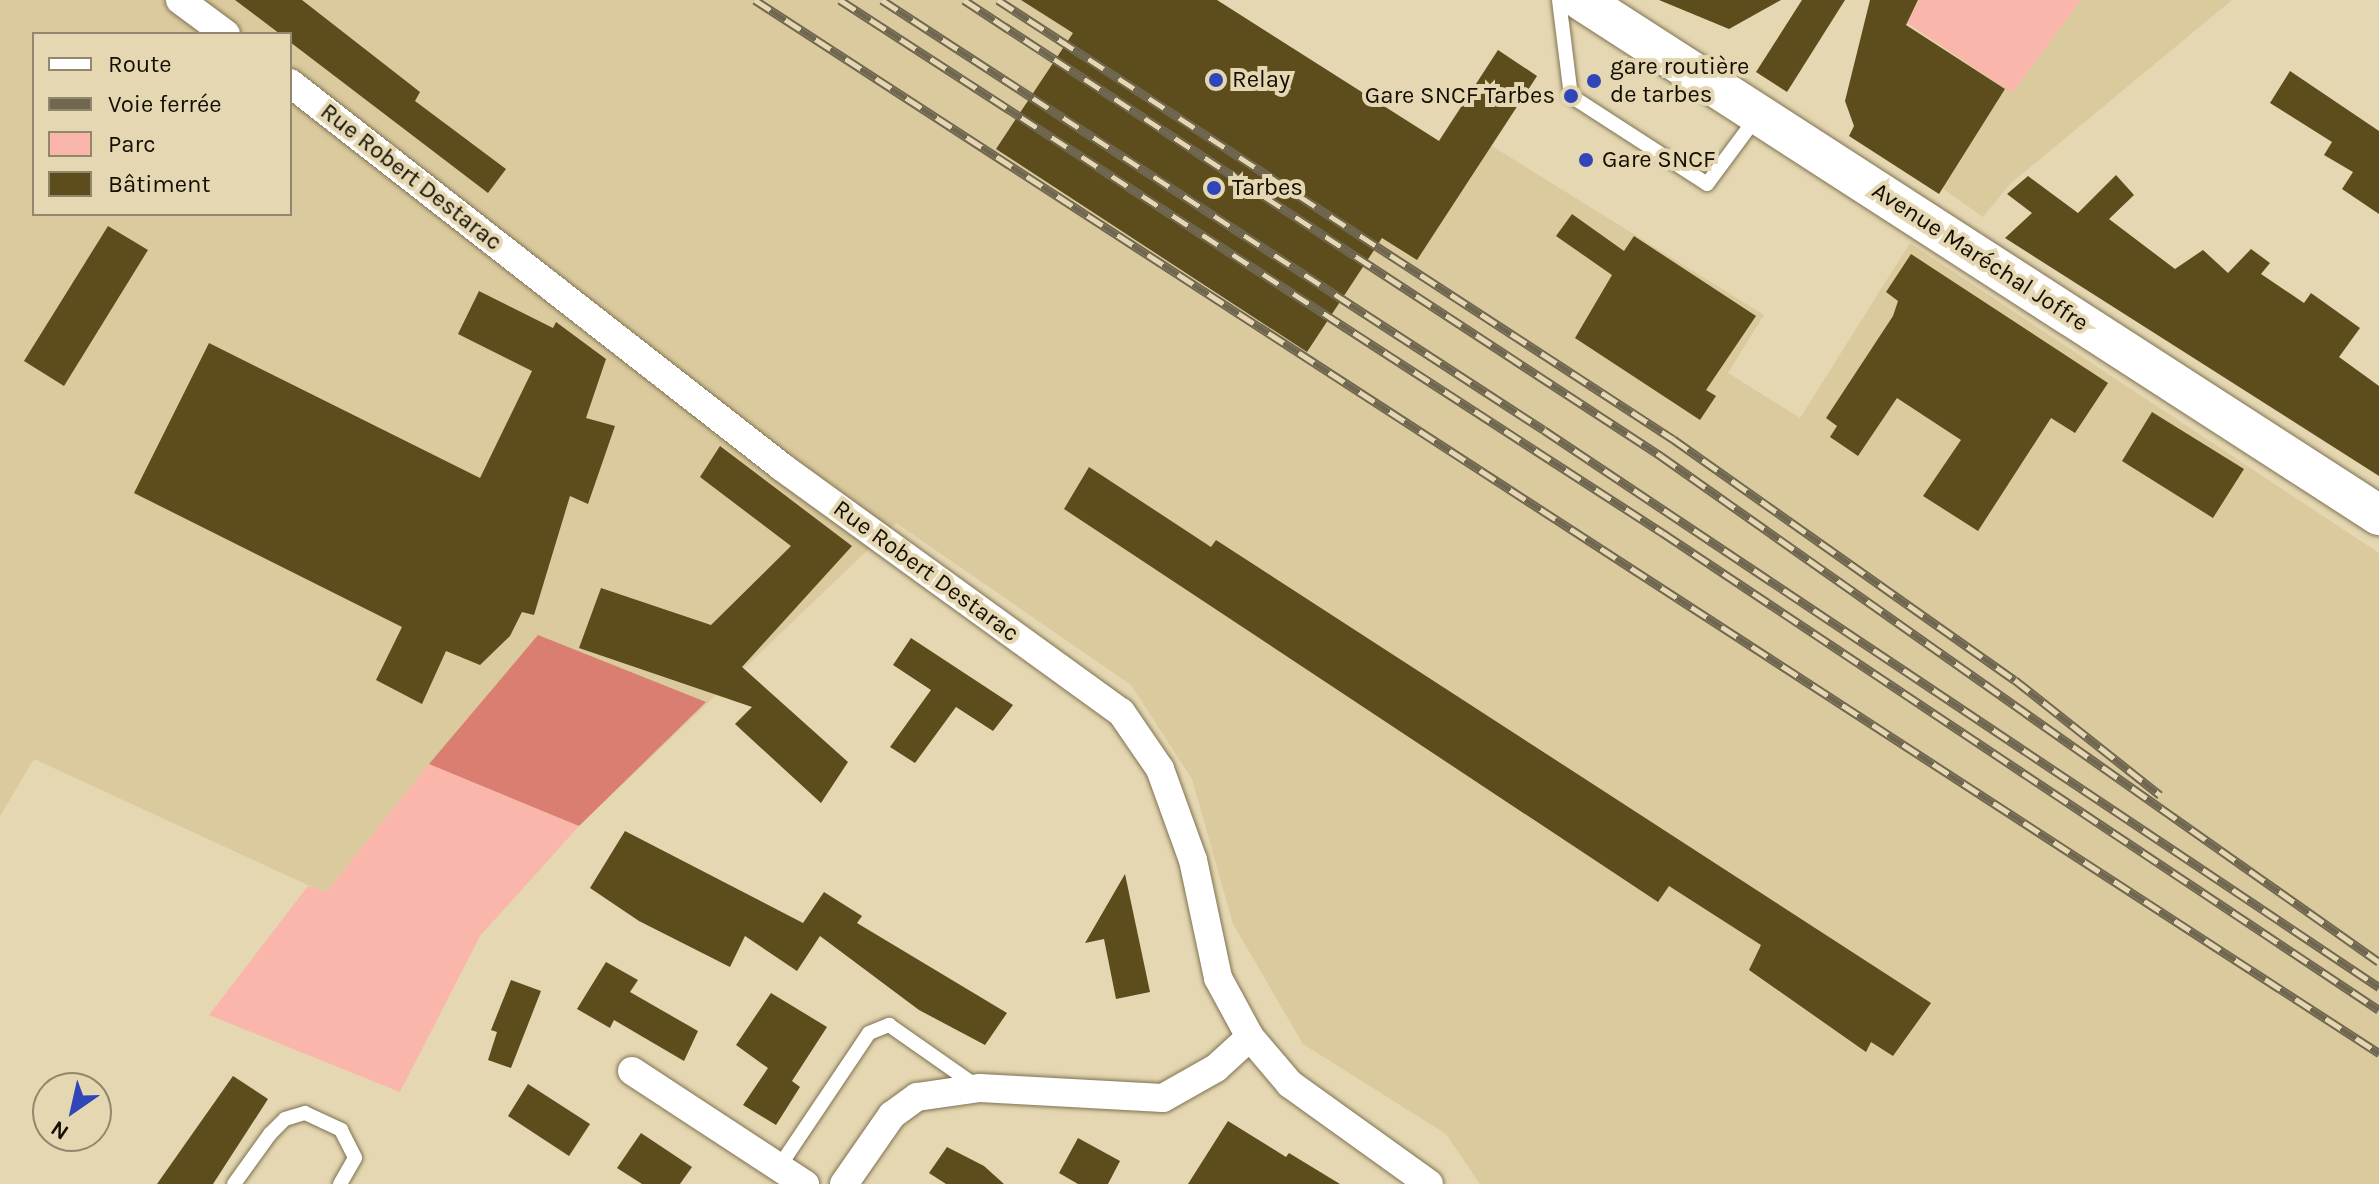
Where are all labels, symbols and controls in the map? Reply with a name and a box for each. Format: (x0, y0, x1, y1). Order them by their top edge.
legend (32, 32, 292, 216)
text: Route (108, 50, 172, 78)
place label: gare routière de tarbes (1610, 53, 1749, 109)
place label: Relay (1232, 66, 1290, 94)
marker: Relay (1207, 71, 1225, 89)
marker: gare routière de tarbes (1585, 72, 1603, 90)
place label: Gare SNCF Tarbes (1365, 82, 1555, 110)
marker: Gare SNCF Tarbes (1562, 87, 1580, 105)
text: Voie ferrée (108, 90, 222, 118)
street label: Rue Robert Destarac (315, 97, 507, 257)
text: Parc (108, 130, 156, 158)
place label: Gare SNCF (1602, 146, 1716, 174)
marker: Gare SNCF (1577, 151, 1595, 169)
text: Bâtiment (108, 170, 211, 198)
place label: Tarbes (1232, 174, 1303, 202)
street label: Avenue Maréchal Joffre (1866, 176, 2094, 338)
marker: Tarbes (1203, 177, 1225, 199)
street label: Rue Robert Destarac (828, 494, 1024, 648)
north arrow (32, 1072, 112, 1152)
text: N (46, 1115, 74, 1145)

